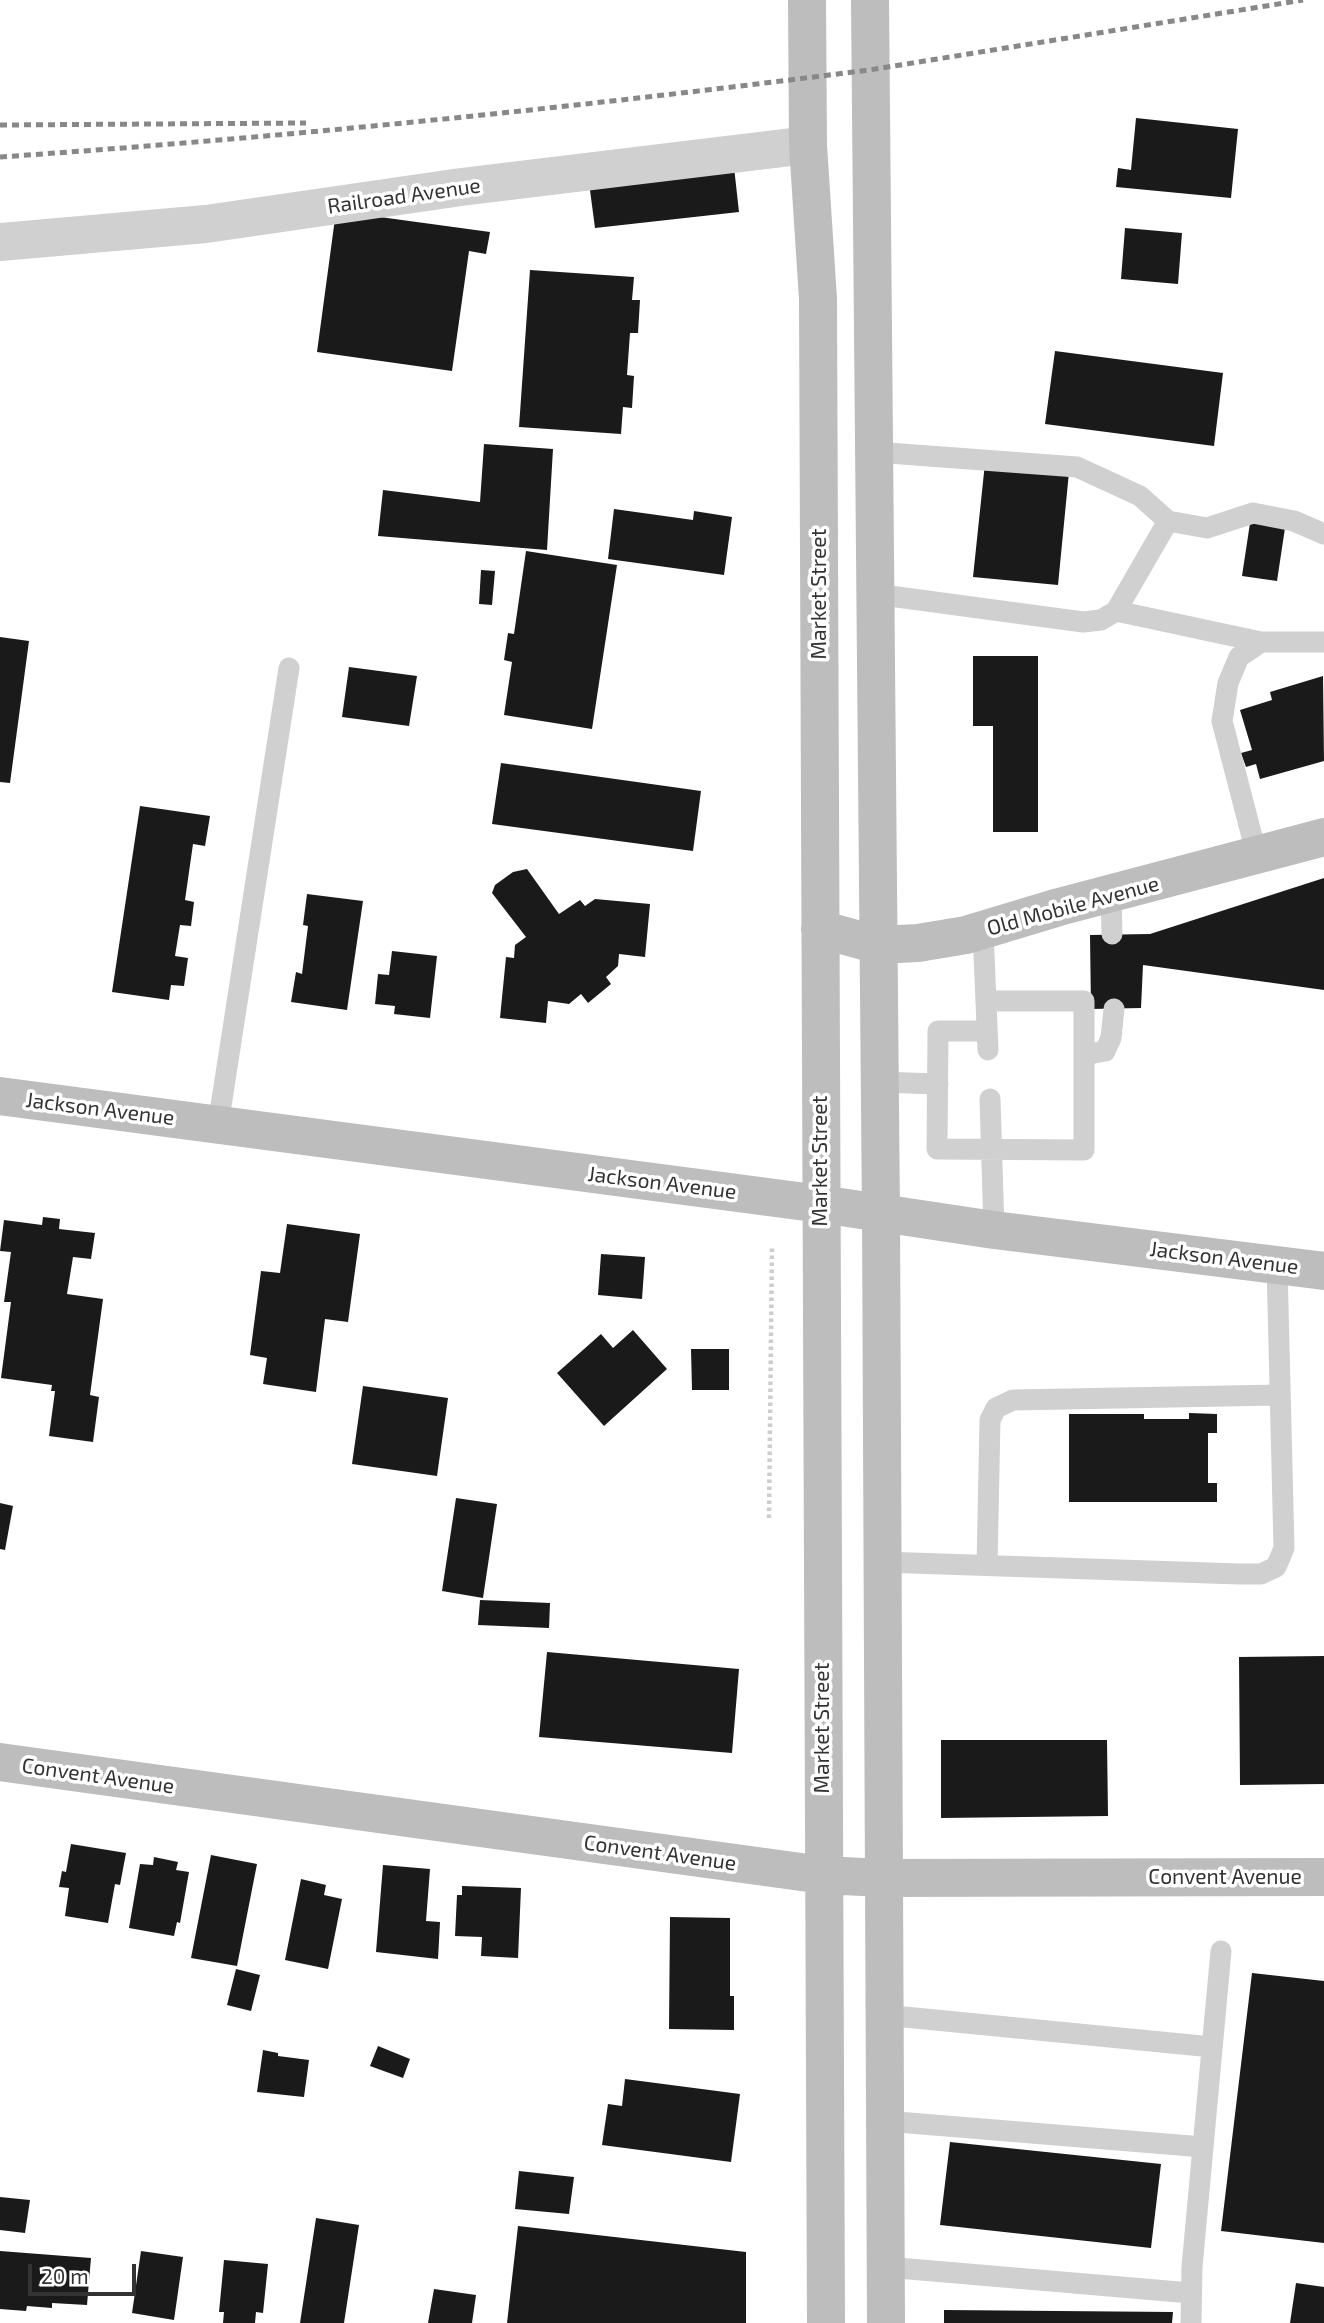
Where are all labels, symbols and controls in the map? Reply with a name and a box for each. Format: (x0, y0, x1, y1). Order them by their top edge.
street label: Railroad Avenue (326, 173, 482, 219)
street label: Market Street (806, 528, 832, 660)
street label: Old Mobile Avenue (984, 871, 1162, 941)
street label: Jackson Avenue (24, 1087, 176, 1131)
street label: Market Street (807, 1095, 833, 1227)
street label: Jackson Avenue (586, 1161, 738, 1205)
street label: Jackson Avenue (1148, 1236, 1300, 1280)
street label: Market Street (809, 1662, 835, 1794)
street label: Convent Avenue (20, 1753, 176, 1799)
street label: Convent Avenue (582, 1830, 738, 1876)
street label: Convent Avenue (1148, 1864, 1302, 1890)
scale bar (32, 2250, 140, 2294)
text: 20 m (41, 2263, 89, 2288)

